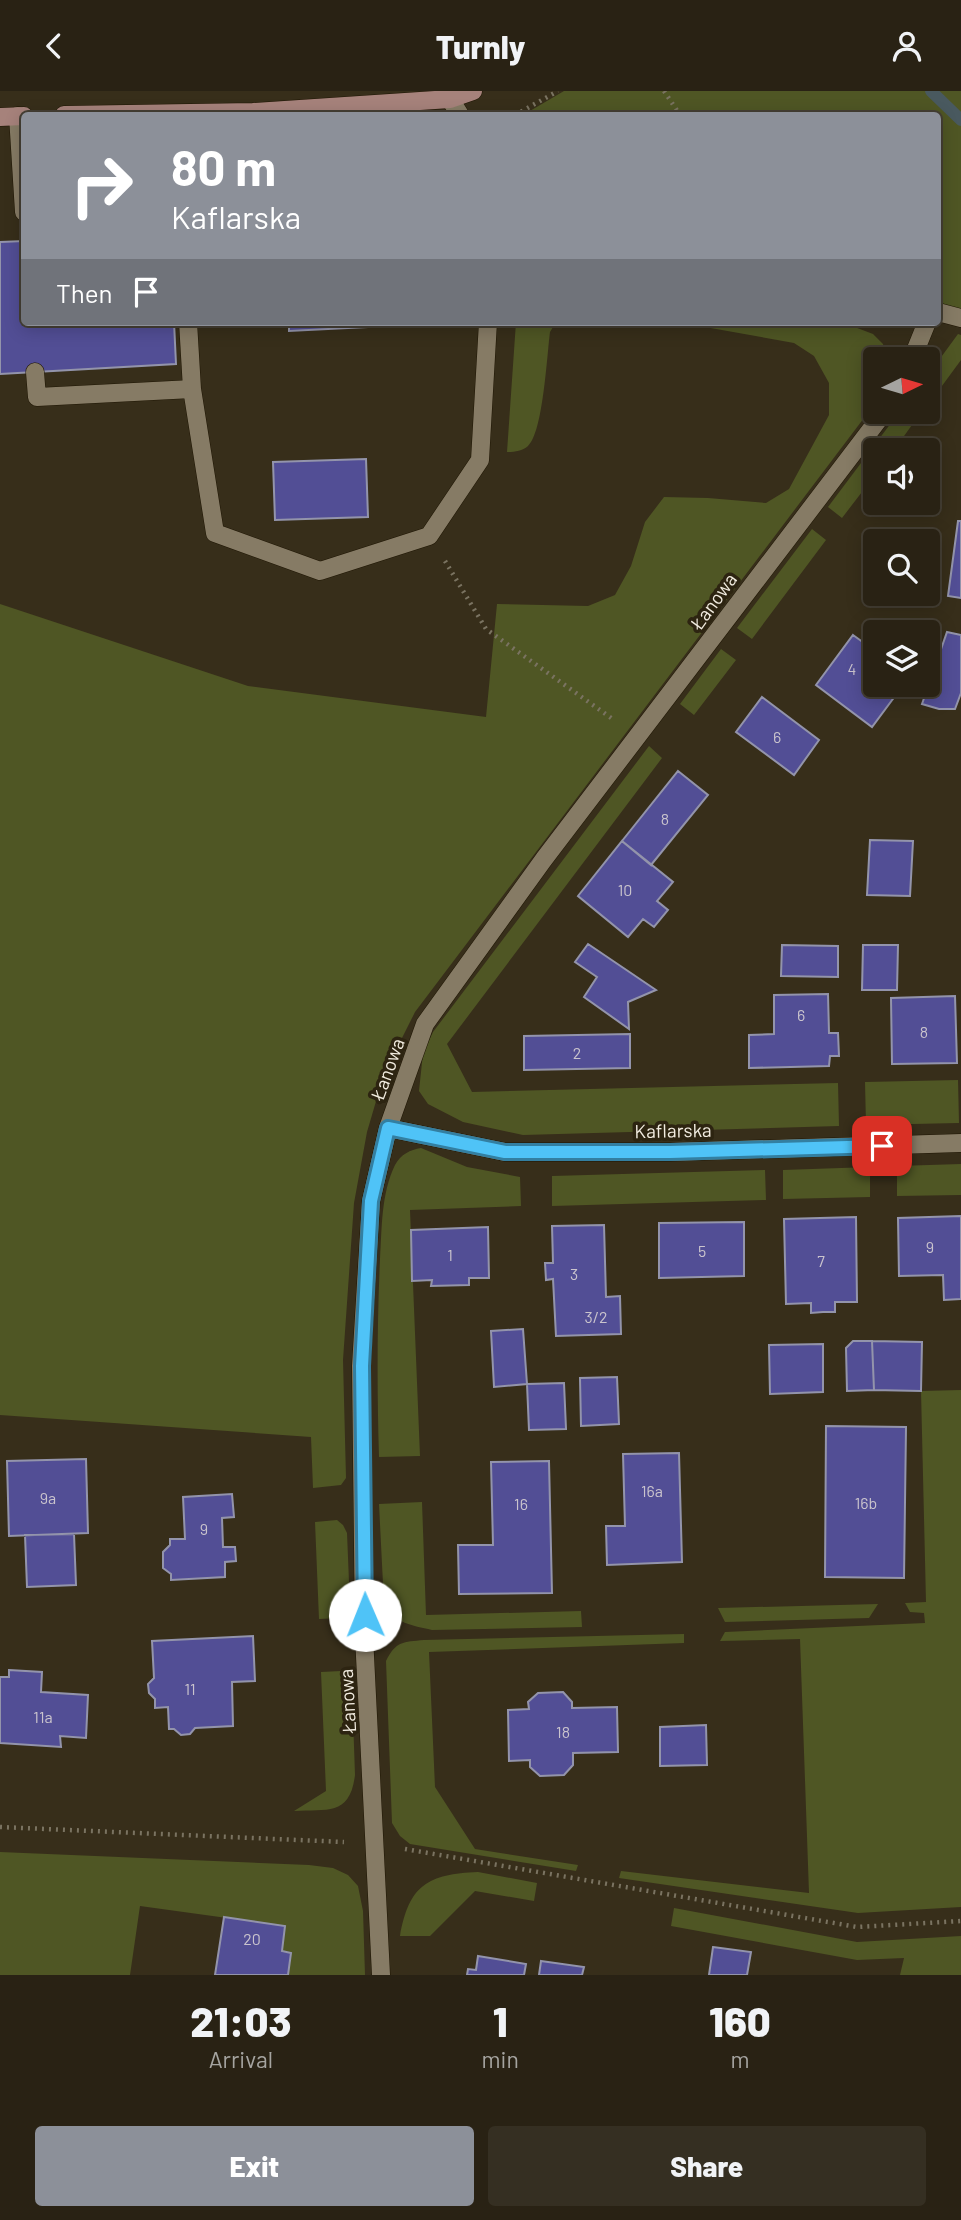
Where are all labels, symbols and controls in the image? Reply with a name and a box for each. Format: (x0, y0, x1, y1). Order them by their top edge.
icon: back (35, 27, 73, 65)
text: Turnly (436, 27, 525, 65)
icon: person (888, 27, 926, 65)
text: 80 m (171, 137, 276, 196)
icon: right (56, 140, 147, 231)
text: Kaflarska (171, 197, 301, 235)
icon: arrive (127, 273, 165, 311)
text: Then (56, 277, 113, 308)
north arrow (863, 347, 940, 423)
map controls (863, 347, 940, 697)
button: sound (863, 438, 940, 515)
button: search (863, 529, 940, 606)
street label: Łanowa (684, 568, 741, 635)
button: layers (863, 620, 940, 697)
house number: 4 (848, 659, 856, 678)
house number: 6 (773, 727, 781, 746)
house number: 8 (661, 809, 669, 828)
house number: 10 (618, 880, 632, 899)
house number: 6 (797, 1005, 805, 1024)
house number: 8 (920, 1022, 928, 1041)
street label: Łanowa (365, 1035, 409, 1104)
house number: 2 (573, 1043, 581, 1062)
pin (852, 1116, 912, 1176)
street label: Kaflarska (634, 1118, 712, 1142)
icon: arrive (863, 1127, 901, 1165)
house number: 9 (926, 1237, 934, 1256)
house number: 5 (698, 1241, 706, 1260)
house number: 1 (447, 1245, 453, 1264)
house number: 7 (817, 1251, 825, 1270)
house number: 3 (570, 1264, 578, 1283)
house number: 3/2 (584, 1307, 608, 1326)
house number: 16a (641, 1481, 663, 1500)
house number: 9a (40, 1488, 56, 1507)
house number: 16b (855, 1493, 877, 1512)
house number: 16 (514, 1494, 528, 1513)
house number: 9 (200, 1519, 208, 1538)
position arrow (328, 1578, 402, 1652)
street label: Łanowa (334, 1668, 360, 1735)
house number: 11 (184, 1679, 196, 1698)
house number: 11a (33, 1707, 53, 1726)
house number: 18 (556, 1722, 570, 1741)
house number: 20 (243, 1929, 261, 1948)
text: 21:03 (190, 1995, 291, 2045)
text: 1 (493, 1995, 508, 2045)
text: 160 (709, 1995, 771, 2045)
text: Arrival (209, 2045, 273, 2073)
text: min (482, 2045, 519, 2073)
text: m (730, 2045, 749, 2073)
button: Exit (35, 2126, 474, 2206)
button: Share (488, 2126, 926, 2206)

